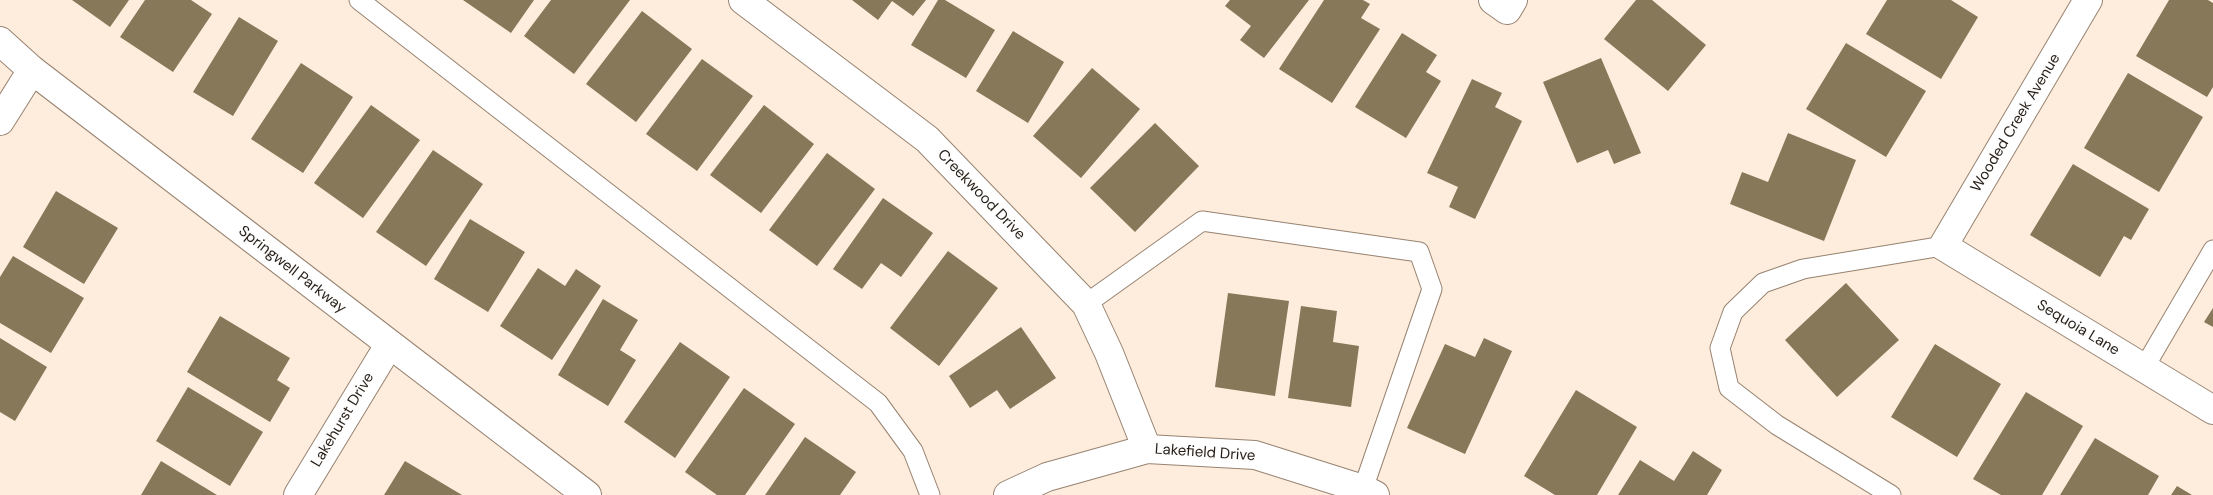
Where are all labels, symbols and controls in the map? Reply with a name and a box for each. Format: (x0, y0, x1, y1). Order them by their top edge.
street label: Wooded Creek Avenue (1967, 50, 2065, 196)
street label: Creekwood Drive (933, 146, 1029, 244)
street label: Springwell Parkway (235, 222, 349, 318)
street label: Sequoia Lane (2033, 296, 2123, 360)
street label: Lakehurst Drive (308, 370, 378, 470)
street label: Lakefield Drive (1154, 441, 1256, 465)

